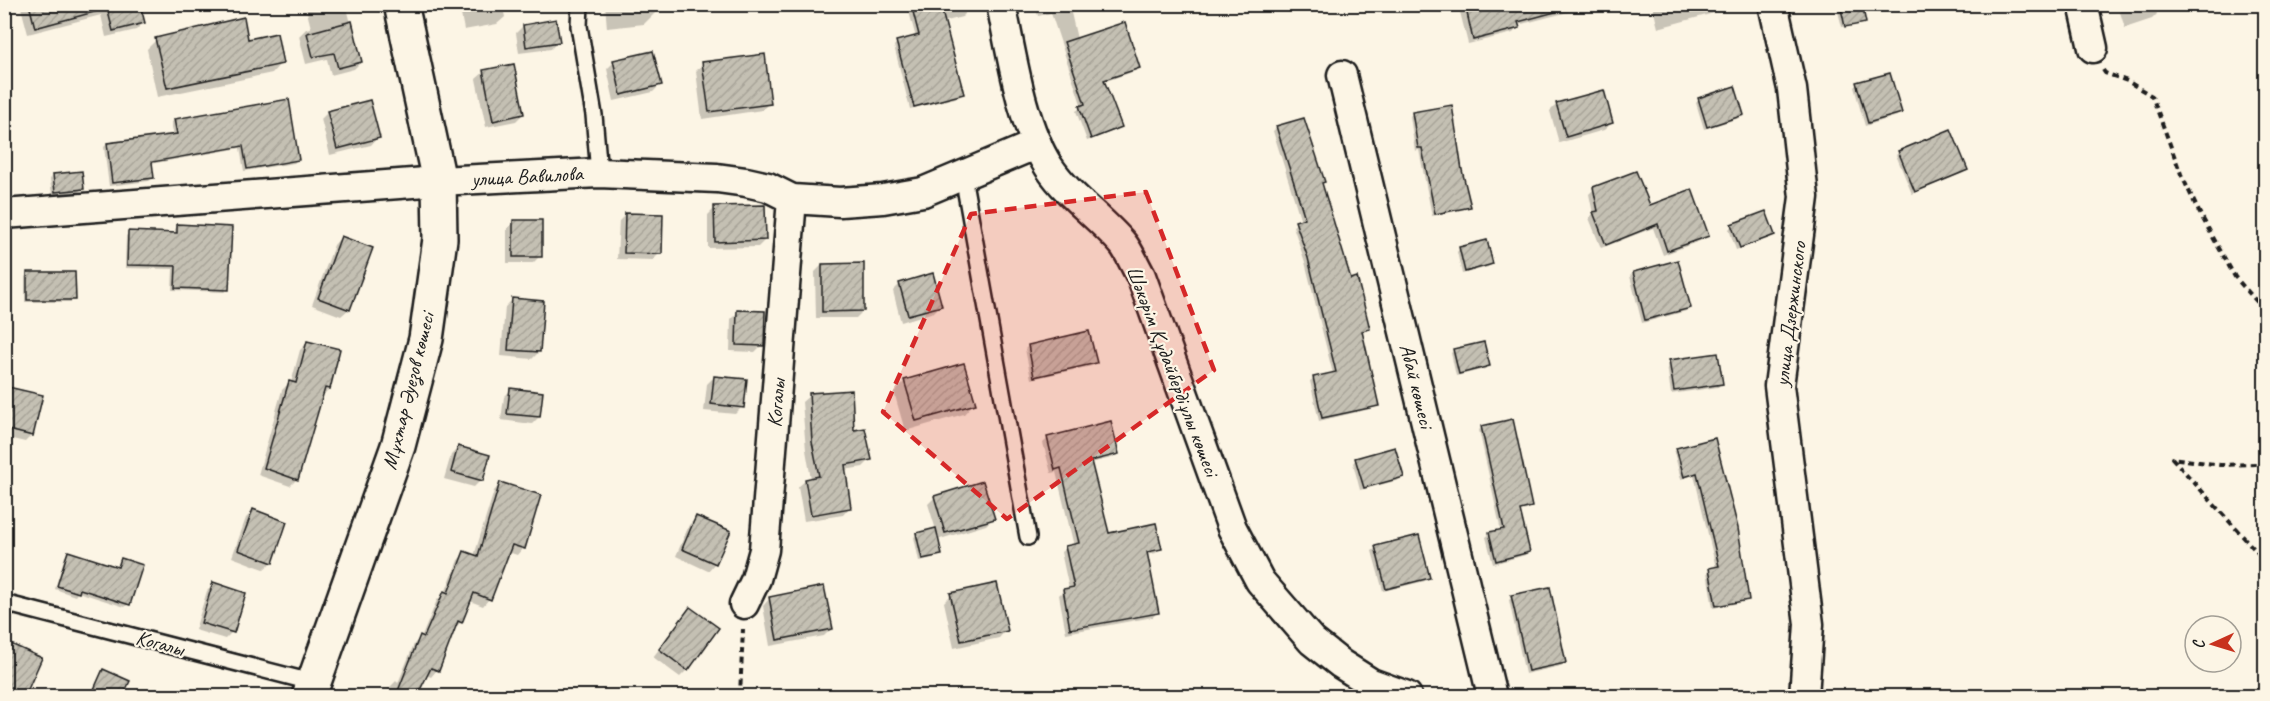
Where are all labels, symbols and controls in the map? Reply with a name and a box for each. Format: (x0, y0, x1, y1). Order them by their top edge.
street label: улица Вавилова (469, 160, 585, 192)
street label: улица Дзержинского (1768, 239, 1812, 390)
street label: Шәкәрім Құдайбердіұлы көшесі (1121, 262, 1226, 483)
street label: Мұхтар Әуезов көшесі (376, 307, 442, 473)
street label: Абай көшесі (1394, 341, 1441, 434)
street label: Когалы (761, 376, 791, 428)
north arrow (2183, 614, 2243, 674)
street label: Когалы (133, 624, 189, 662)
text: С (2189, 638, 2209, 650)

